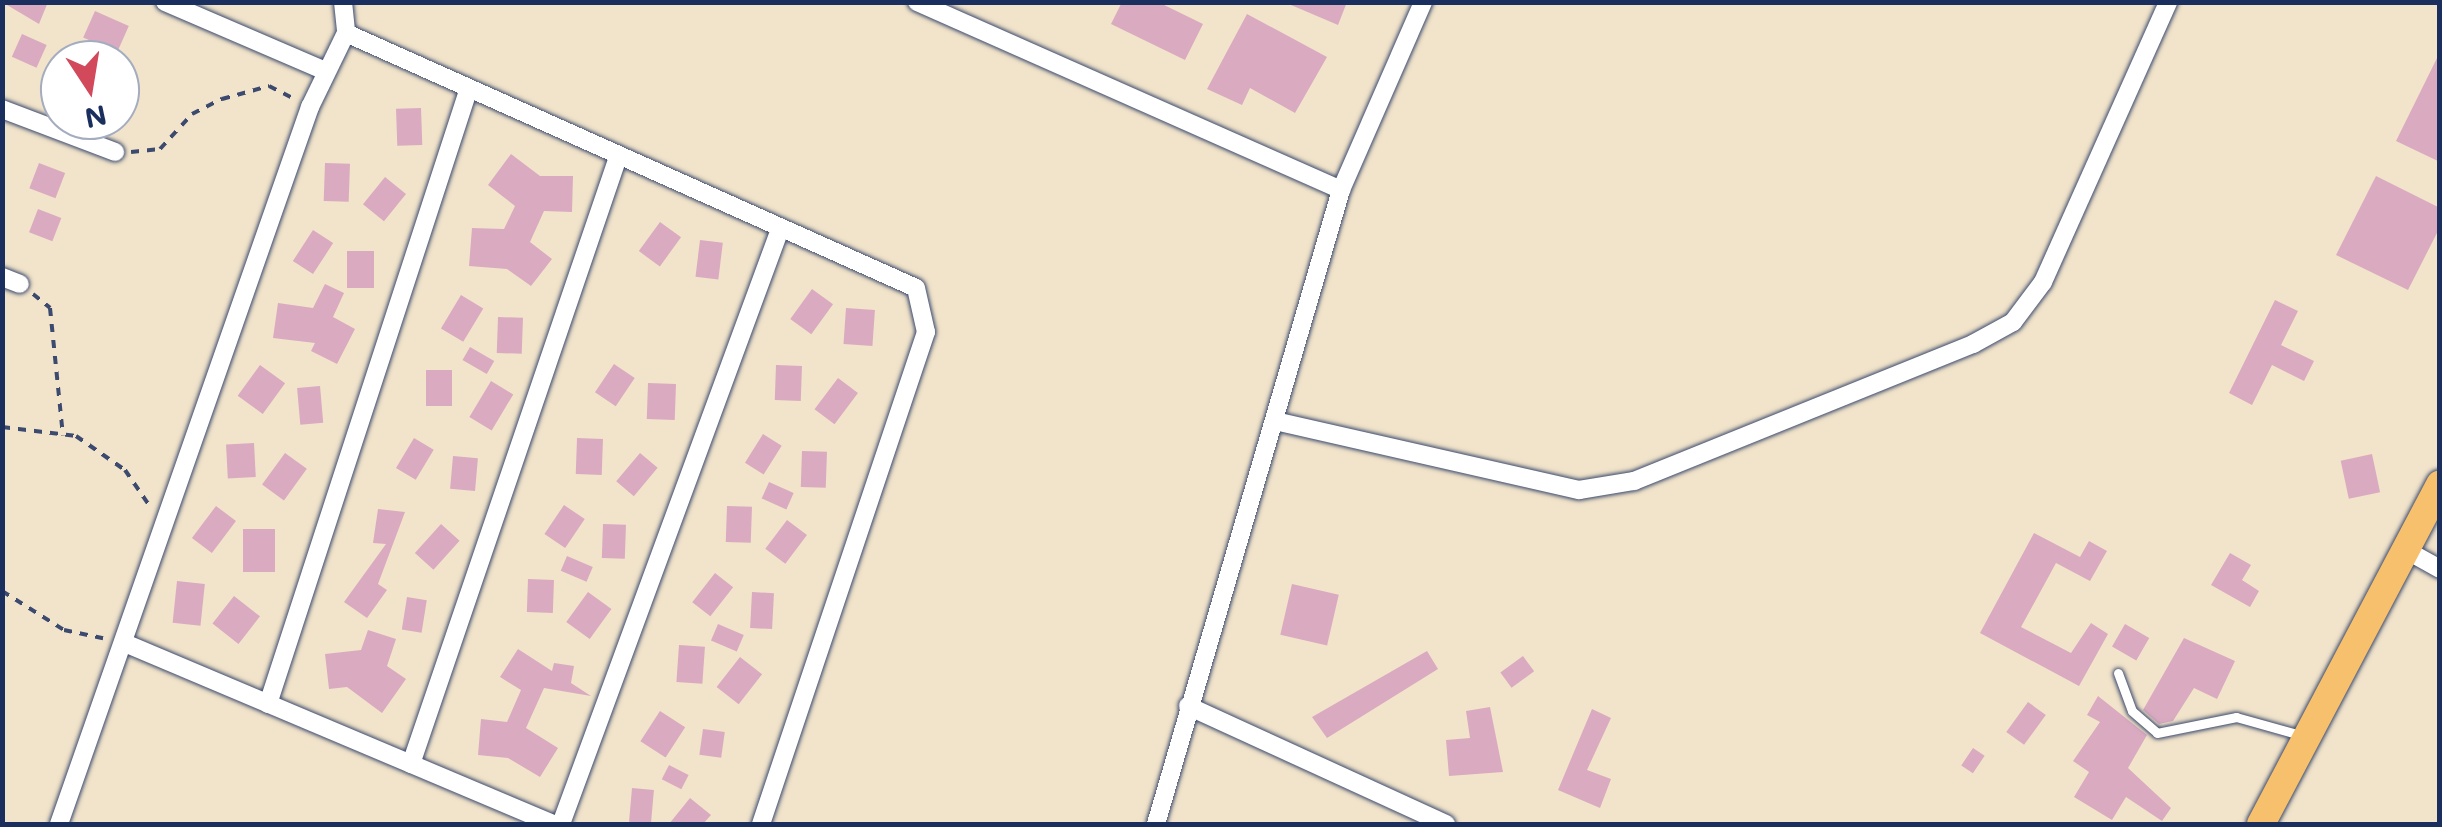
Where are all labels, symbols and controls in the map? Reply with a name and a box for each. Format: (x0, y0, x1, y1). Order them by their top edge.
north arrow (40, 40, 140, 140)
text: N (82, 98, 110, 137)

